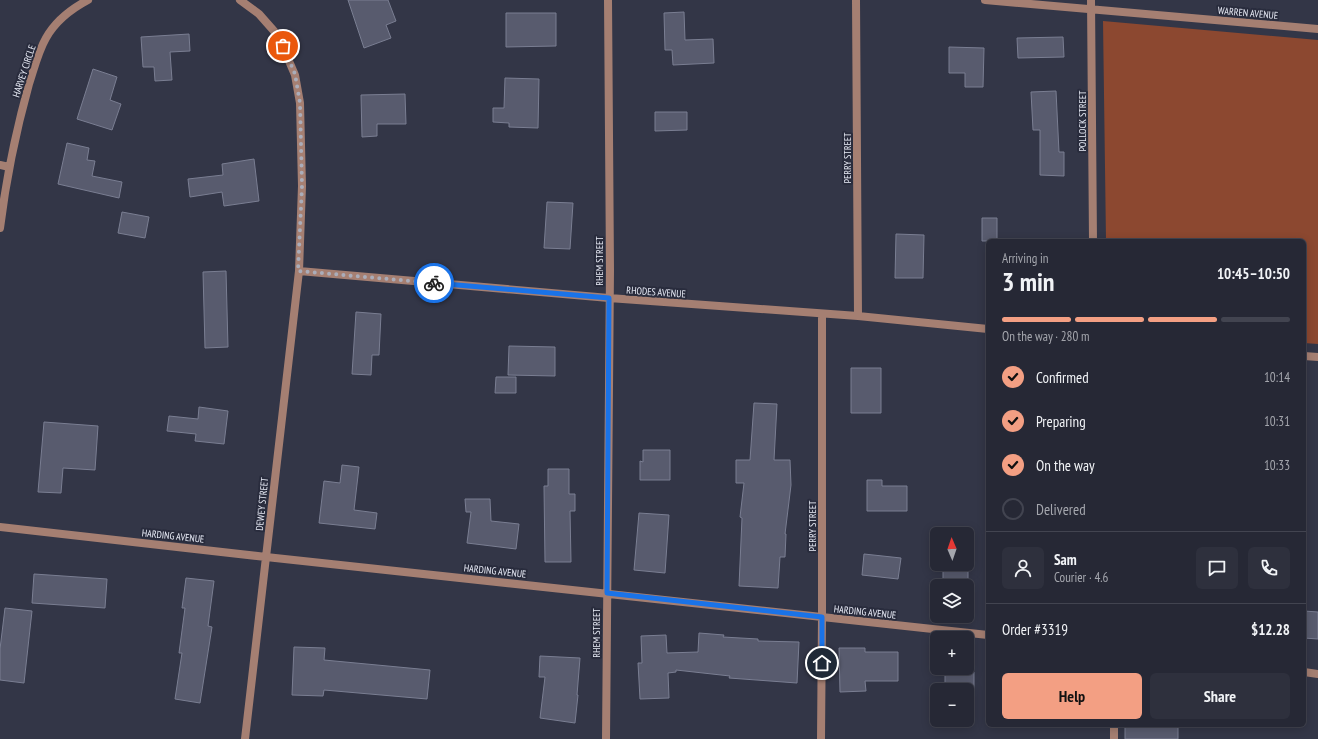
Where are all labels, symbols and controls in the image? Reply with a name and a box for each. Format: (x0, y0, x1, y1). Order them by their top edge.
street label: WARREN AVENUE (1217, 4, 1279, 22)
pin (266, 29, 300, 63)
icon: bag (272, 35, 294, 57)
street label: HARVEY CIRCLE (9, 43, 39, 99)
street label: POLLOCK STREET (1076, 90, 1089, 152)
street label: PERRY STREET (841, 132, 854, 184)
street label: RHEM STREET (593, 236, 606, 286)
text: Arriving in (1002, 250, 1049, 267)
courier (414, 263, 454, 303)
text: 10:45–10:50 (1217, 264, 1290, 283)
text: 3 min (1002, 265, 1055, 298)
icon: bike (423, 272, 445, 294)
street label: RHODES AVENUE (626, 283, 686, 301)
text: On the way · 280 m (1002, 328, 1089, 345)
icon: check (1002, 366, 1024, 388)
text: Confirmed (1036, 368, 1089, 387)
text: 10:14 (1264, 369, 1290, 386)
icon: check (1002, 410, 1024, 432)
text: Preparing (1036, 412, 1086, 431)
text: 10:31 (1264, 413, 1290, 430)
icon: check (1002, 454, 1024, 476)
text: On the way (1036, 456, 1095, 475)
text: 10:33 (1264, 457, 1290, 474)
street label: DEWEY STREET (253, 476, 271, 531)
street label: PERRY STREET (806, 500, 819, 552)
text: Delivered (1036, 500, 1086, 519)
street label: HARDING AVENUE (141, 526, 205, 546)
north arrow (930, 527, 974, 571)
map controls (930, 527, 974, 727)
button: person (1002, 547, 1044, 589)
button: chat (1196, 547, 1238, 589)
button: phone (1248, 547, 1290, 589)
text: Sam (1054, 550, 1077, 569)
street label: HARDING AVENUE (463, 561, 527, 581)
text: Courier · 4.6 (1054, 569, 1108, 586)
button: layers (930, 579, 974, 623)
street label: HARDING AVENUE (833, 602, 897, 622)
street label: RHEM STREET (590, 608, 603, 658)
text: Order #3319 (1002, 620, 1068, 639)
text: $12.28 (1251, 620, 1290, 639)
button: + (930, 631, 974, 675)
pin (805, 646, 839, 680)
icon: home (811, 652, 833, 674)
button: Help (1002, 673, 1142, 719)
button: Share (1150, 673, 1290, 719)
button: − (930, 683, 974, 727)

